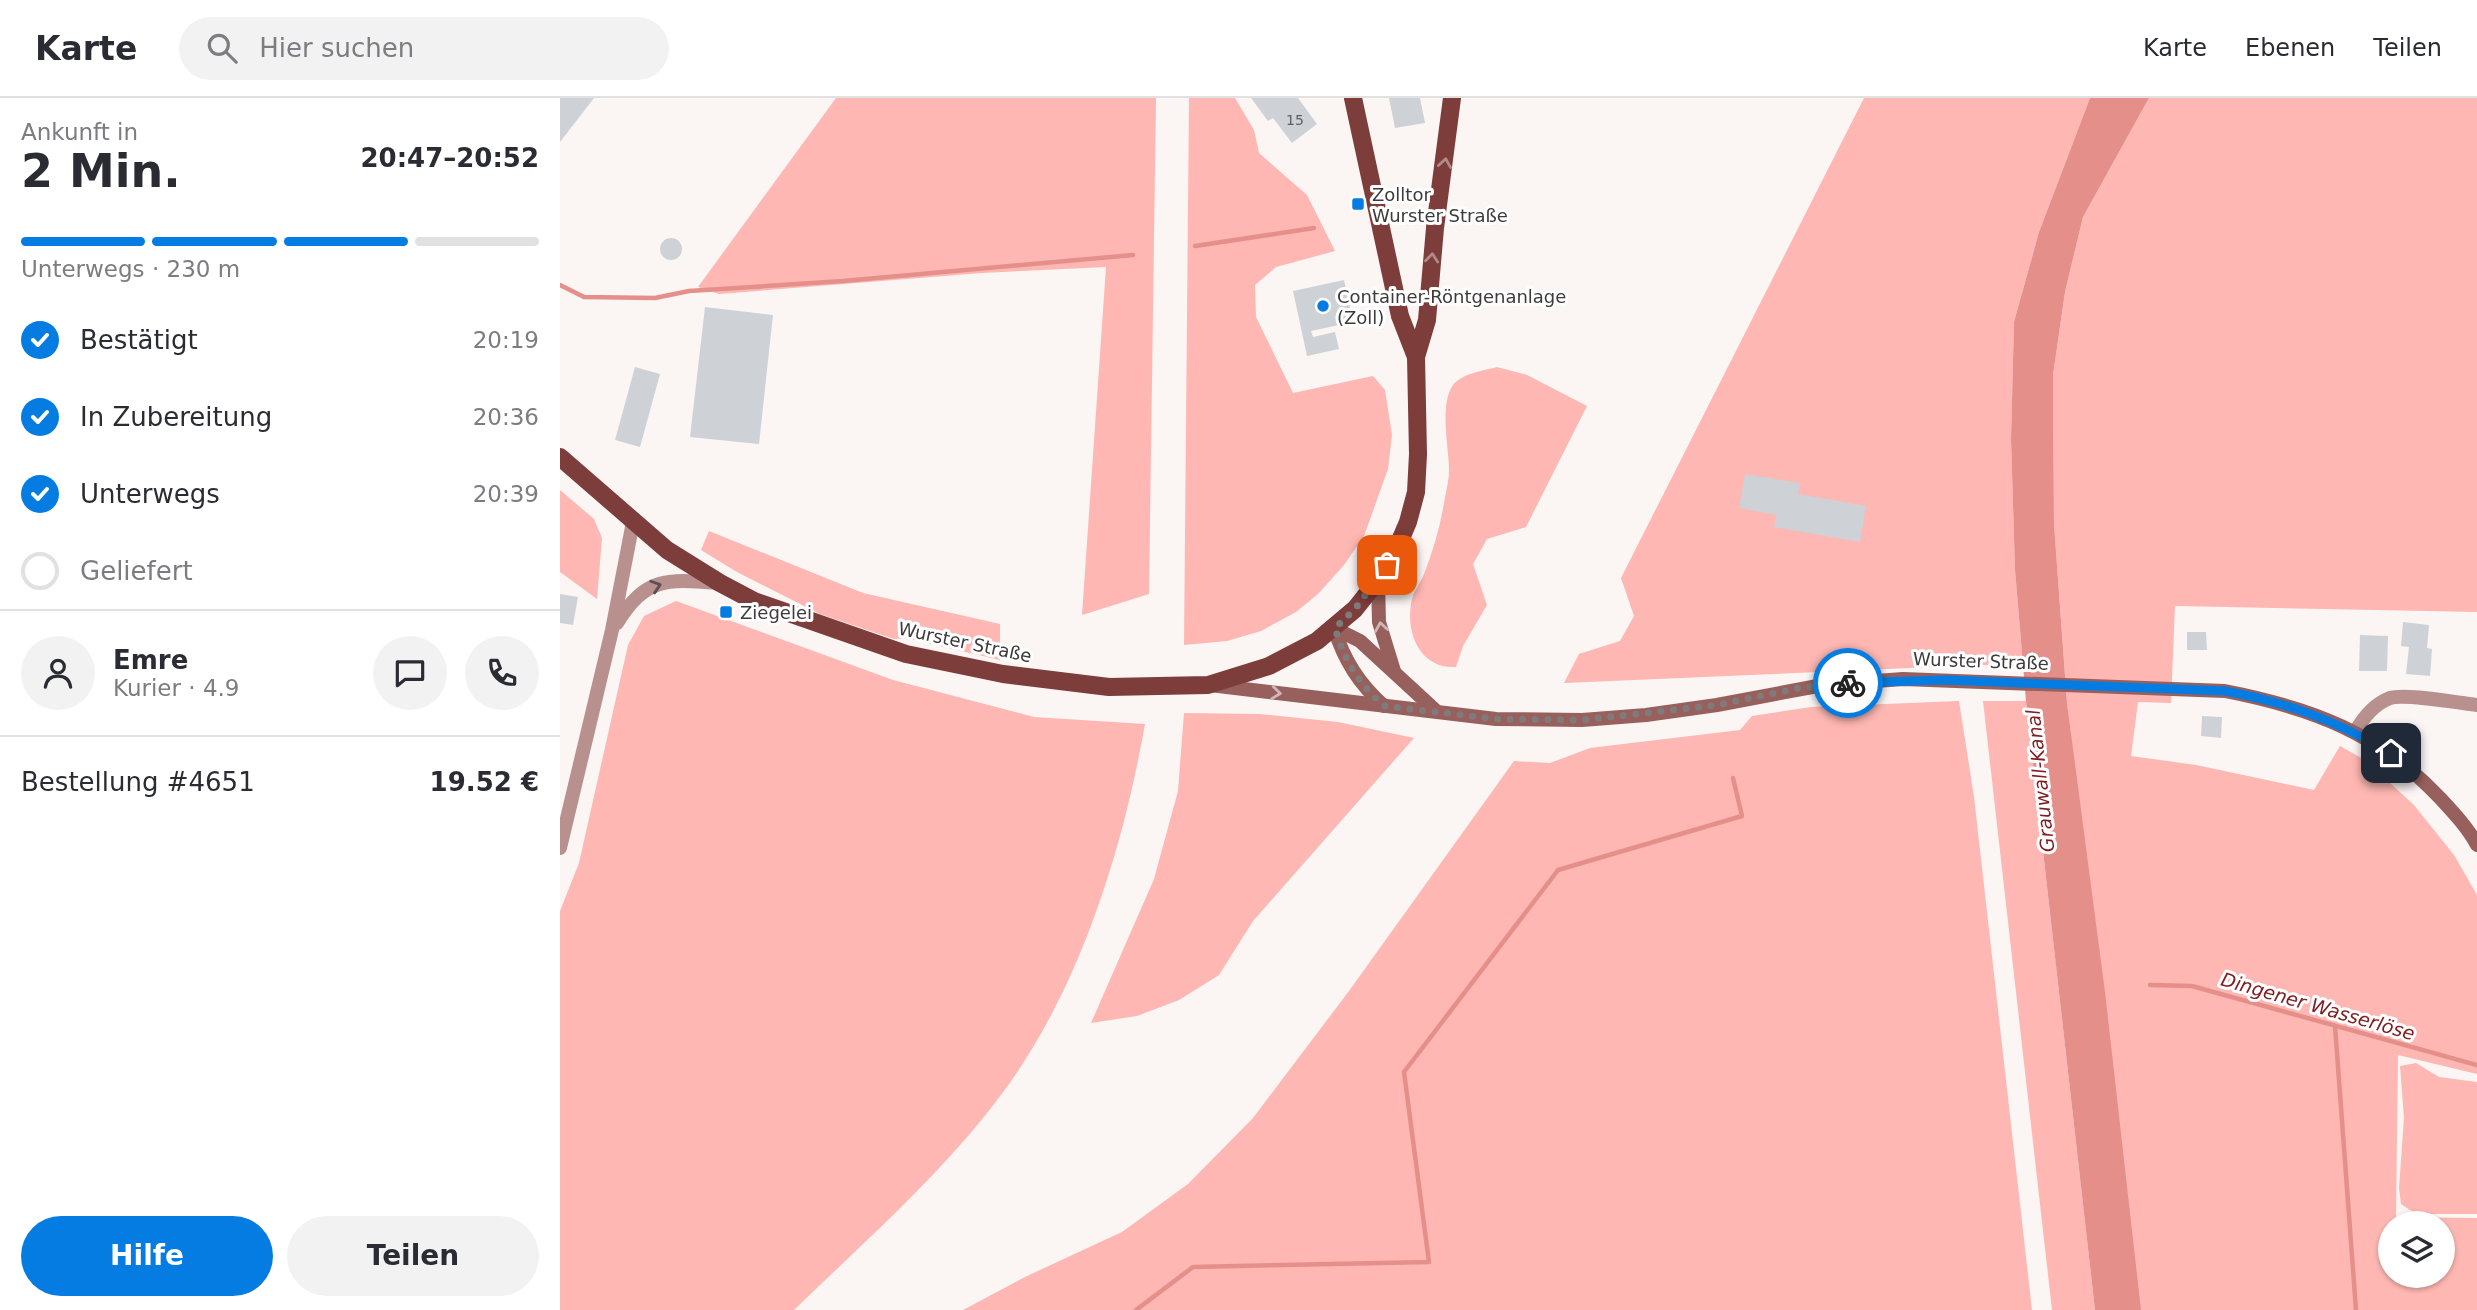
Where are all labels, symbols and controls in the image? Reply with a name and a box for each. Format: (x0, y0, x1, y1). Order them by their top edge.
search box (179, 17, 669, 80)
text: Karte (35, 29, 137, 68)
icon: search (203, 29, 241, 67)
text: Hier suchen (259, 33, 414, 63)
text: Karte (2143, 34, 2207, 62)
text: Ebenen (2245, 34, 2335, 62)
text: Teilen (2373, 34, 2442, 62)
house number: 15 (1286, 112, 1304, 128)
text: Ankunft in (21, 119, 138, 145)
text: 20:47–20:52 (360, 143, 539, 173)
text: 2 Min. (21, 144, 181, 198)
one-way arrow (1437, 157, 1452, 169)
place label: Zolltor Wurster Straße (1372, 184, 1508, 226)
marker: Zolltor Wurster Straße (1350, 196, 1366, 212)
one-way arrow (1424, 252, 1439, 263)
text: Unterwegs · 230 m (21, 256, 240, 282)
place label: Container-Röntgenanlage (Zoll) (1337, 286, 1566, 328)
marker: Container-Röntgenanlage (Zoll) (1315, 298, 1331, 314)
icon: check (21, 321, 59, 359)
text: Bestätigt (80, 325, 198, 355)
text: 20:19 (473, 327, 539, 353)
icon: check (21, 398, 59, 436)
text: In Zubereitung (80, 402, 272, 432)
text: 20:36 (473, 404, 539, 430)
icon: check (21, 475, 59, 513)
text: Unterwegs (80, 479, 220, 509)
text: 20:39 (473, 481, 539, 507)
pin (1357, 535, 1417, 595)
icon: bag (1368, 546, 1406, 584)
text: Geliefert (80, 556, 193, 586)
one-way arrow (650, 580, 662, 594)
place label: Ziegelei (740, 602, 812, 623)
marker: Ziegelei (718, 604, 734, 620)
street label: Wurster Straße (896, 618, 1034, 666)
one-way arrow (1374, 621, 1389, 633)
button: person (21, 636, 95, 710)
button: chat (373, 636, 447, 710)
button: phone (465, 636, 539, 710)
text: Emre (113, 645, 188, 675)
courier (1813, 648, 1883, 718)
street label: Wurster Straße (1913, 648, 2049, 674)
icon: bike (1829, 664, 1867, 702)
text: Kurier · 4.9 (113, 675, 239, 701)
one-way arrow (1270, 686, 1282, 701)
water label: Grauwall-Kanal (2022, 708, 2058, 853)
pin (2361, 723, 2421, 783)
icon: home (2372, 734, 2410, 772)
text: Bestellung #4651 (21, 767, 255, 797)
text: 19.52 € (430, 767, 539, 797)
water label: Dingener Wasserlöse (2219, 968, 2417, 1044)
map controls (2378, 1211, 2455, 1288)
button: layers (2378, 1211, 2455, 1288)
button: Hilfe (21, 1216, 273, 1296)
button: Teilen (287, 1216, 539, 1296)

